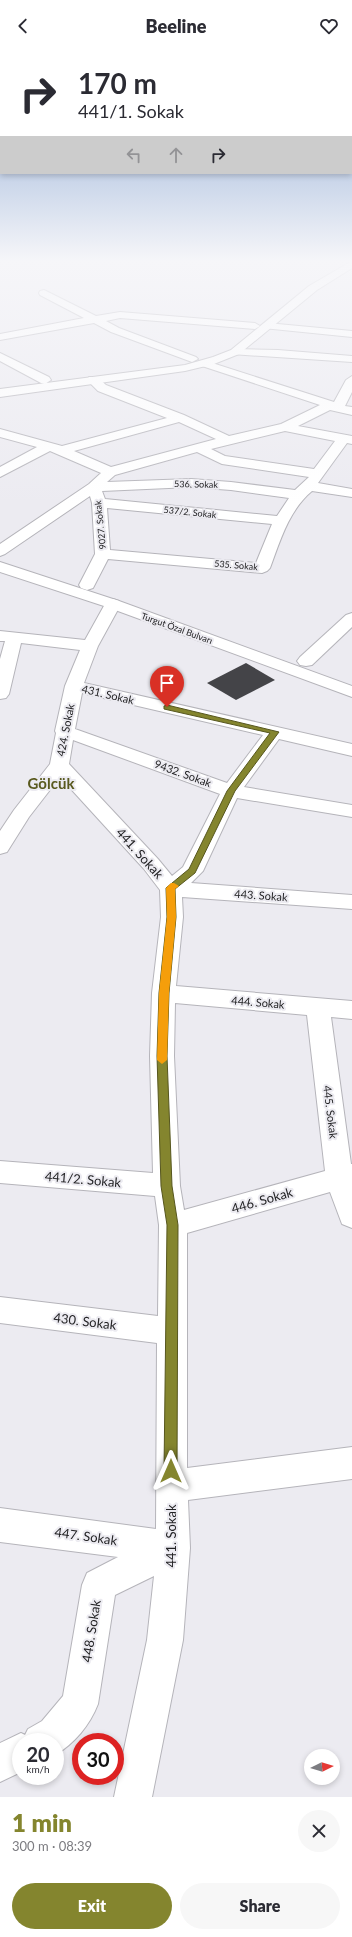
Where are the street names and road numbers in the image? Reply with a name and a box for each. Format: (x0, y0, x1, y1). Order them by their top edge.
street label: 536. Sokak (174, 478, 218, 490)
street label: 9027. Sokak (92, 500, 108, 550)
street label: 537/2. Sokak (163, 504, 217, 520)
street label: 535. Sokak (214, 558, 259, 572)
street label: Turgut Özal Bulvarı (140, 610, 214, 646)
street label: 431. Sokak (81, 682, 136, 706)
street label: 424. Sokak (54, 702, 77, 757)
street label: 9432. Sokak (153, 757, 214, 789)
street label: 441. Sokak (113, 824, 167, 882)
street label: 443. Sokak (234, 887, 288, 903)
street label: 444. Sokak (231, 993, 286, 1011)
street label: 445. Sokak (321, 1085, 341, 1140)
street label: 441/2. Sokak (44, 1168, 122, 1190)
street label: 446. Sokak (229, 1184, 295, 1216)
street label: 430. Sokak (53, 1309, 118, 1333)
street label: 441. Sokak (163, 1504, 179, 1568)
street label: 447. Sokak (54, 1524, 119, 1548)
street label: 448. Sokak (78, 1598, 104, 1663)

